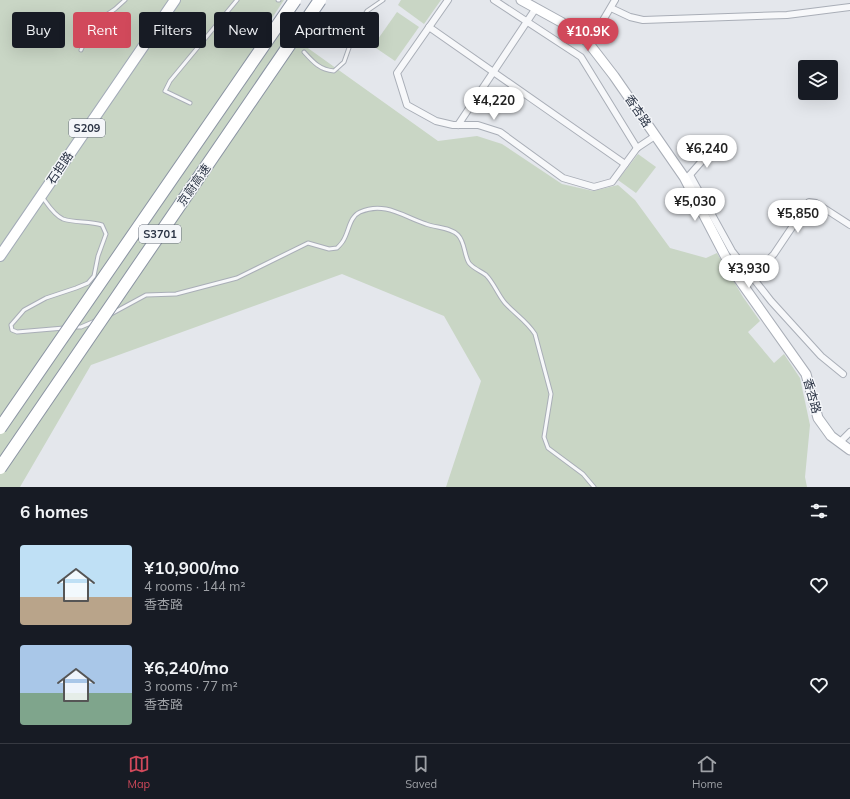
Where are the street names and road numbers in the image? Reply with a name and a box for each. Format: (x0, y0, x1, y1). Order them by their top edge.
street label: 香杏路 (622, 92, 655, 130)
road number: S209 (69, 119, 105, 137)
street label: 石担路 (43, 149, 76, 187)
street label: 京蔚高速 (174, 161, 214, 209)
road number: S3701 (139, 225, 181, 243)
street label: 香杏路 (801, 377, 824, 415)

